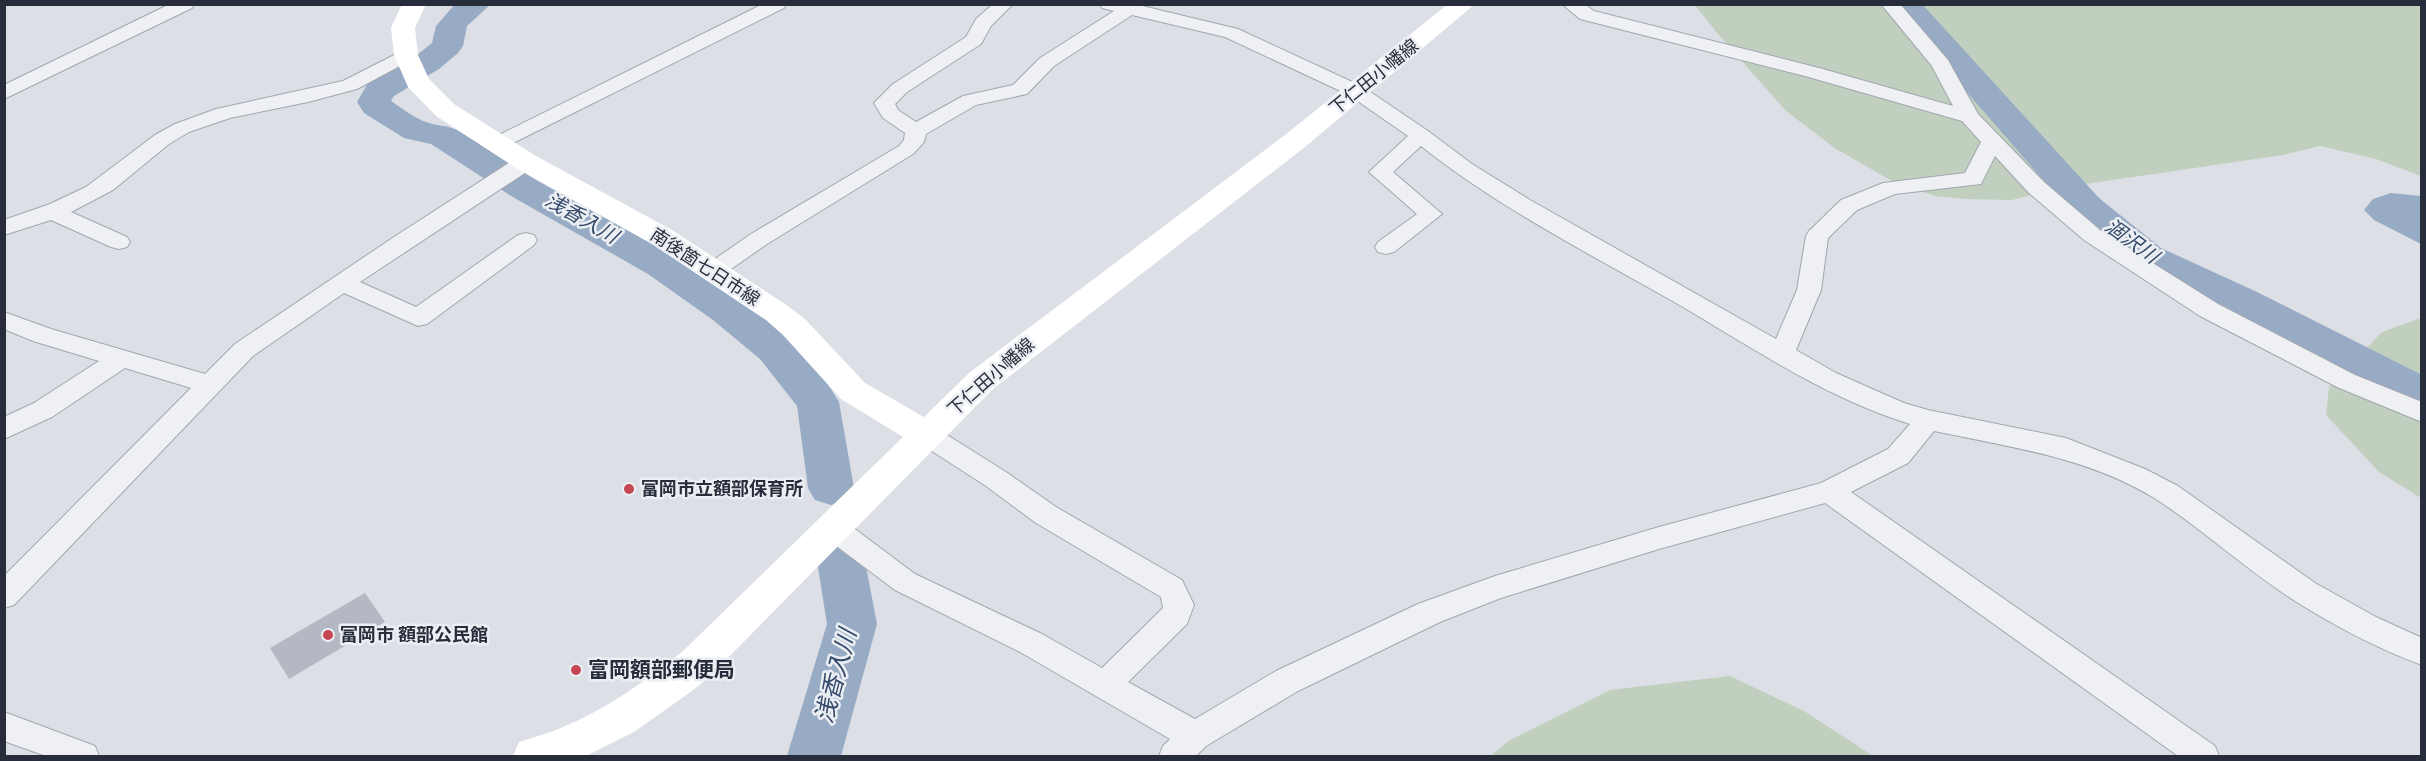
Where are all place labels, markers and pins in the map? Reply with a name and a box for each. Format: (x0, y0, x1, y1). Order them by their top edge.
place label: 富岡市立額部保育所 (641, 478, 803, 499)
marker: 富岡市立額部保育所 (622, 482, 636, 496)
place label: 富岡市 額部公民館 (340, 624, 488, 645)
marker: 富岡市 額部公民館 (321, 628, 335, 642)
place label: 富岡額部郵便局 (588, 657, 735, 682)
marker: 富岡額部郵便局 (569, 663, 583, 677)

